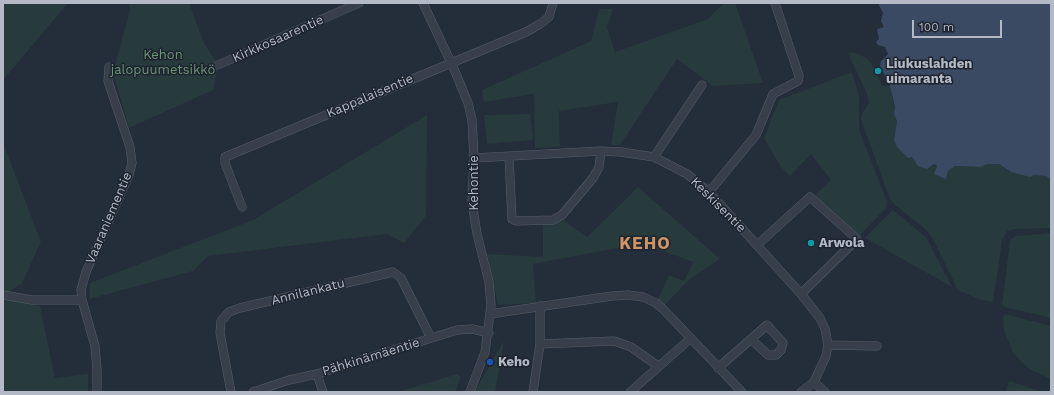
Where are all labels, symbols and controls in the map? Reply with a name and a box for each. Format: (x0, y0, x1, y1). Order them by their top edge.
street label: Kirkkosaarentie (230, 12, 326, 66)
scale bar (914, 12, 1004, 38)
text: 100 m (919, 20, 954, 34)
park label: Kehon jalopuumetsikkö (111, 47, 215, 78)
place label: Liukuslahden uimaranta (886, 56, 972, 87)
marker: Liukuslahden uimaranta (873, 66, 883, 76)
street label: Kappalaisentie (324, 71, 416, 121)
street label: Kehontie (466, 155, 482, 211)
street label: Vaaraniementie (83, 170, 135, 266)
street label: Keskisentie (687, 174, 749, 236)
district label: KEHO (619, 234, 671, 254)
place label: Arwola (819, 235, 865, 251)
marker: Arwola (806, 238, 816, 248)
street label: Annilankatu (270, 275, 346, 309)
street label: Pähkinämäentie (320, 335, 422, 379)
place label: Keho (498, 354, 530, 370)
marker: Keho (485, 357, 495, 367)

